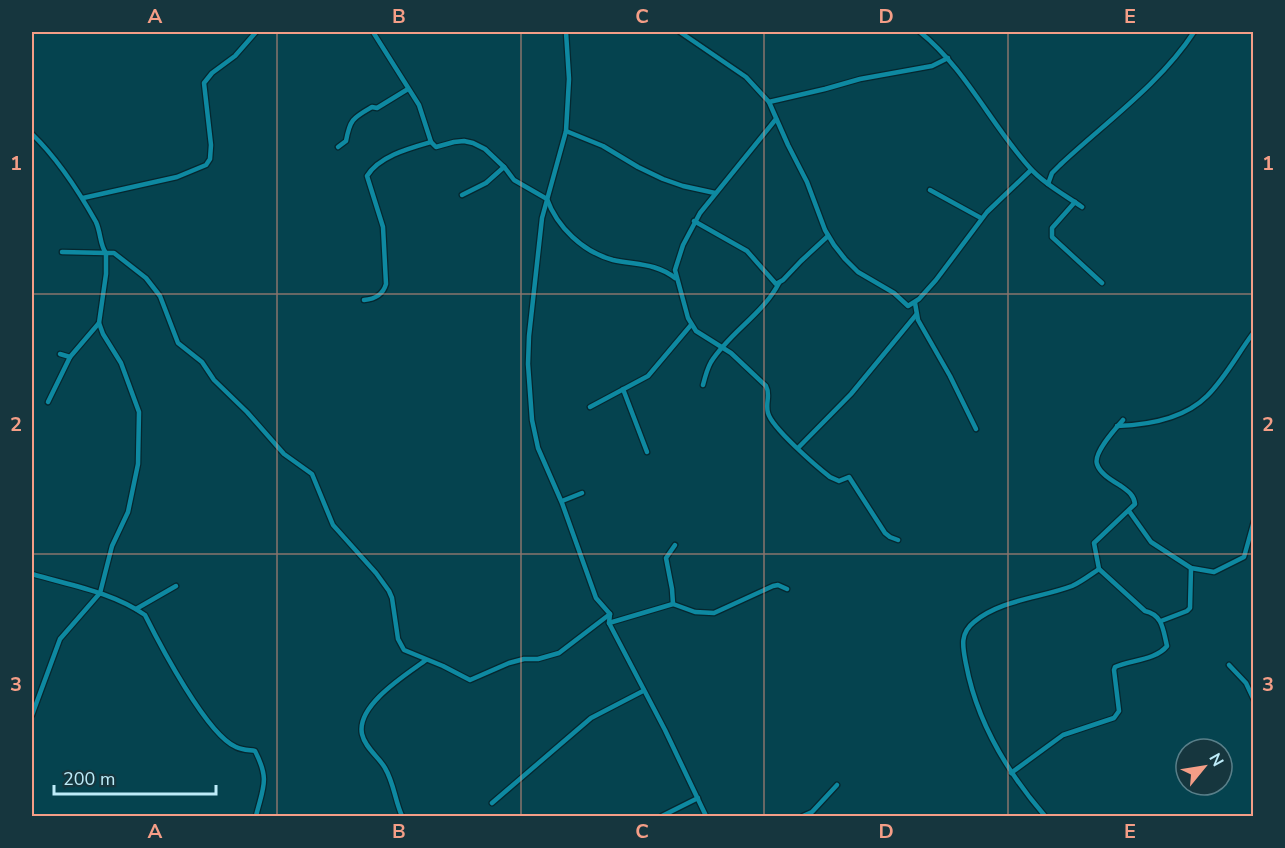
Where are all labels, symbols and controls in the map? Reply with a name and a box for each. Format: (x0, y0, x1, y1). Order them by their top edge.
text: A (148, 3, 163, 30)
text: B (392, 3, 406, 30)
text: C (635, 3, 649, 30)
text: D (878, 3, 894, 30)
text: E (1124, 3, 1136, 30)
text: 1 (10, 150, 22, 177)
text: 1 (1262, 150, 1274, 177)
text: 2 (10, 411, 22, 438)
text: 2 (1262, 411, 1274, 438)
text: 3 (10, 671, 22, 698)
text: 3 (1262, 671, 1274, 698)
north arrow (1174, 737, 1234, 797)
text: N (1204, 749, 1229, 771)
scale bar (54, 758, 216, 796)
text: 200 m (63, 767, 115, 791)
text: A (148, 818, 163, 845)
text: B (392, 818, 406, 845)
text: C (635, 818, 649, 845)
text: D (878, 818, 894, 845)
text: E (1124, 818, 1136, 845)

